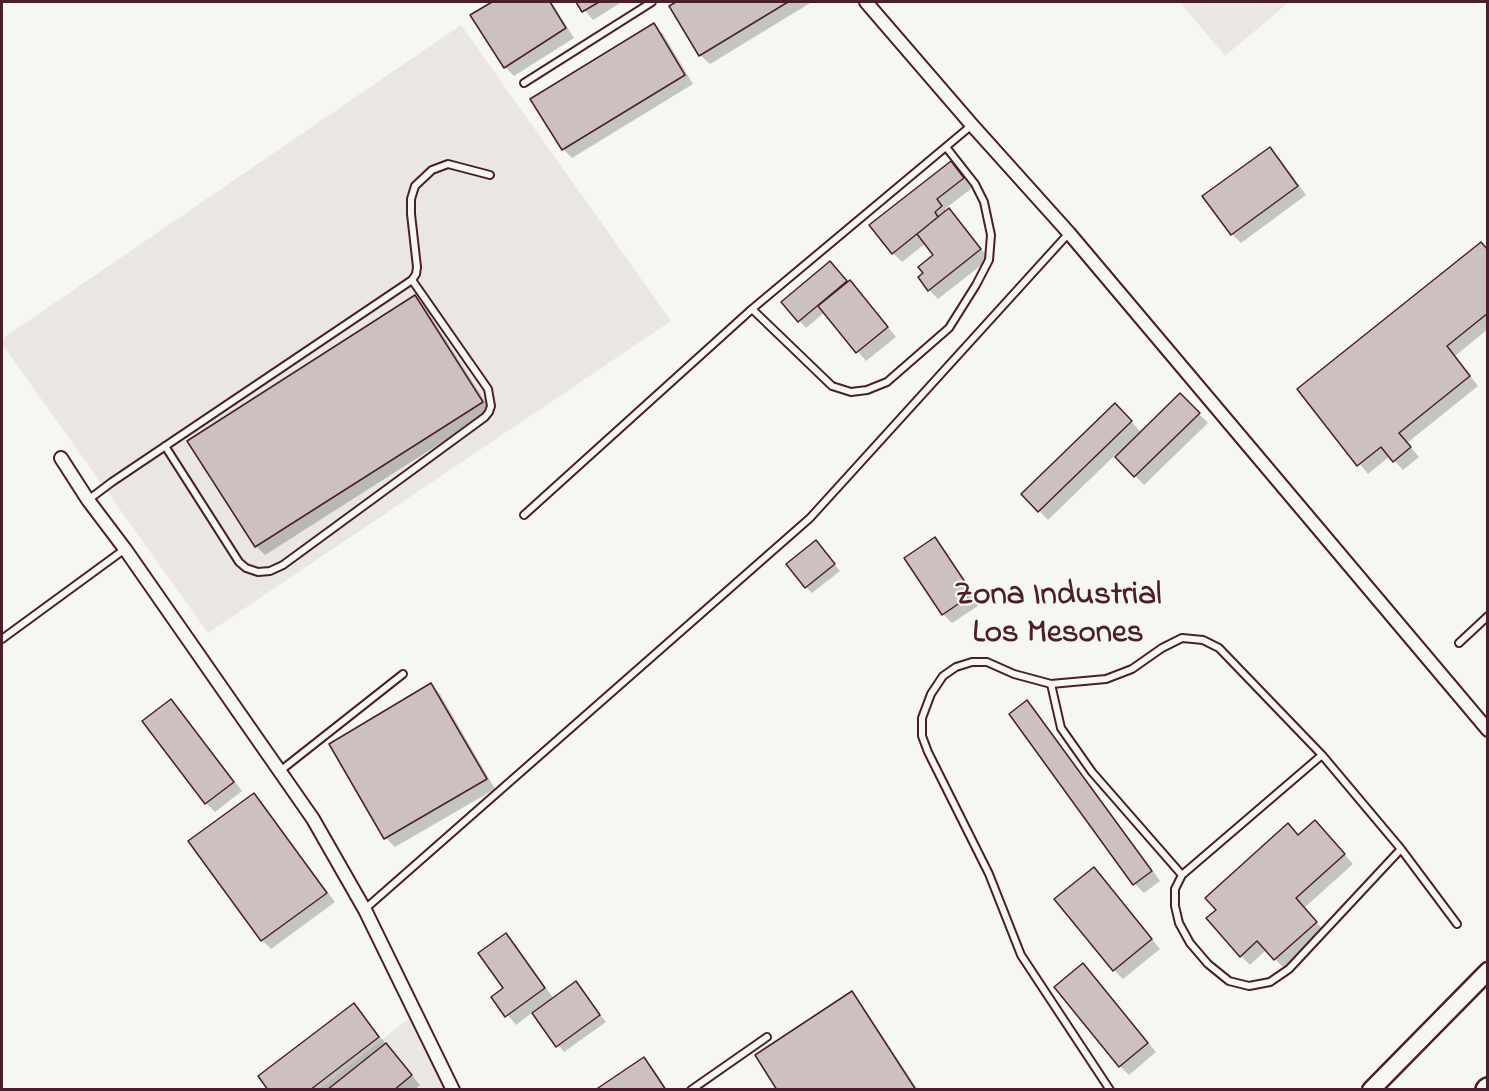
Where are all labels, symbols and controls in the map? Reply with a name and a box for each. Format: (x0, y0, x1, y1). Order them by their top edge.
district label: Zona Industrial Los Mesones (954, 578, 1162, 656)

